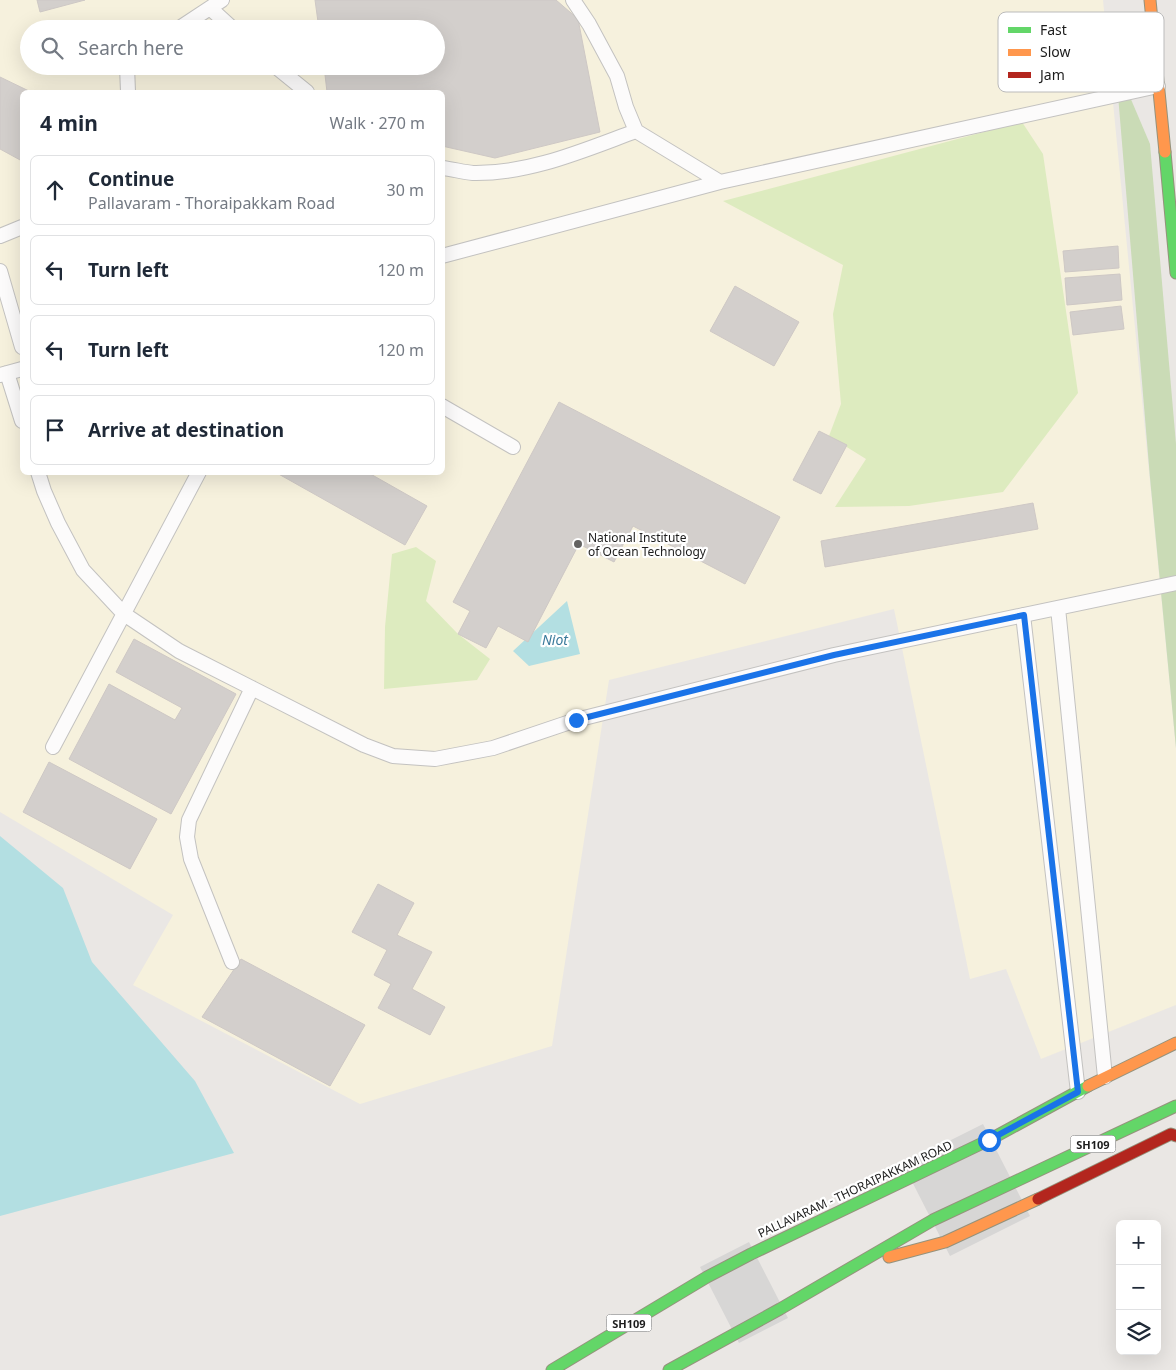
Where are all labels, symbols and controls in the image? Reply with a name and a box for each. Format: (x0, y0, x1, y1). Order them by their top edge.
legend (998, 12, 1164, 92)
search box (20, 20, 445, 75)
text: Fast (1040, 20, 1067, 39)
icon: search (38, 34, 66, 62)
text: Search here (78, 35, 184, 61)
text: Slow (1040, 42, 1071, 61)
text: Jam (1038, 65, 1065, 84)
text: 4 min (40, 109, 98, 137)
text: Walk · 270 m (330, 112, 425, 134)
text: Continue (88, 166, 174, 192)
icon: ahead (41, 176, 69, 204)
text: 30 m (387, 179, 424, 201)
text: Pallavaram - Thoraipakkam Road (88, 192, 335, 214)
icon: left (41, 256, 69, 284)
text: Turn left (88, 257, 169, 283)
text: 120 m (377, 259, 424, 281)
icon: left (41, 336, 69, 364)
text: Turn left (88, 337, 169, 363)
text: 120 m (377, 339, 424, 361)
icon: arrive (41, 416, 69, 444)
text: Arrive at destination (88, 417, 284, 443)
place label: National Institute of Ocean Technology (588, 529, 707, 560)
marker: National Institute of Ocean Technology (572, 538, 584, 550)
water label: Niot (542, 630, 569, 649)
route end (565, 709, 588, 732)
route start (978, 1129, 1001, 1152)
street label: PALLAVARAM - THORAIPAKKAM ROAD (755, 1136, 955, 1242)
road number: SH109 (1070, 1136, 1116, 1152)
map controls (1116, 1220, 1161, 1355)
button: + (1116, 1220, 1161, 1265)
button: − (1116, 1265, 1161, 1310)
button: layers (1116, 1310, 1161, 1355)
road number: SH109 (606, 1315, 652, 1332)

